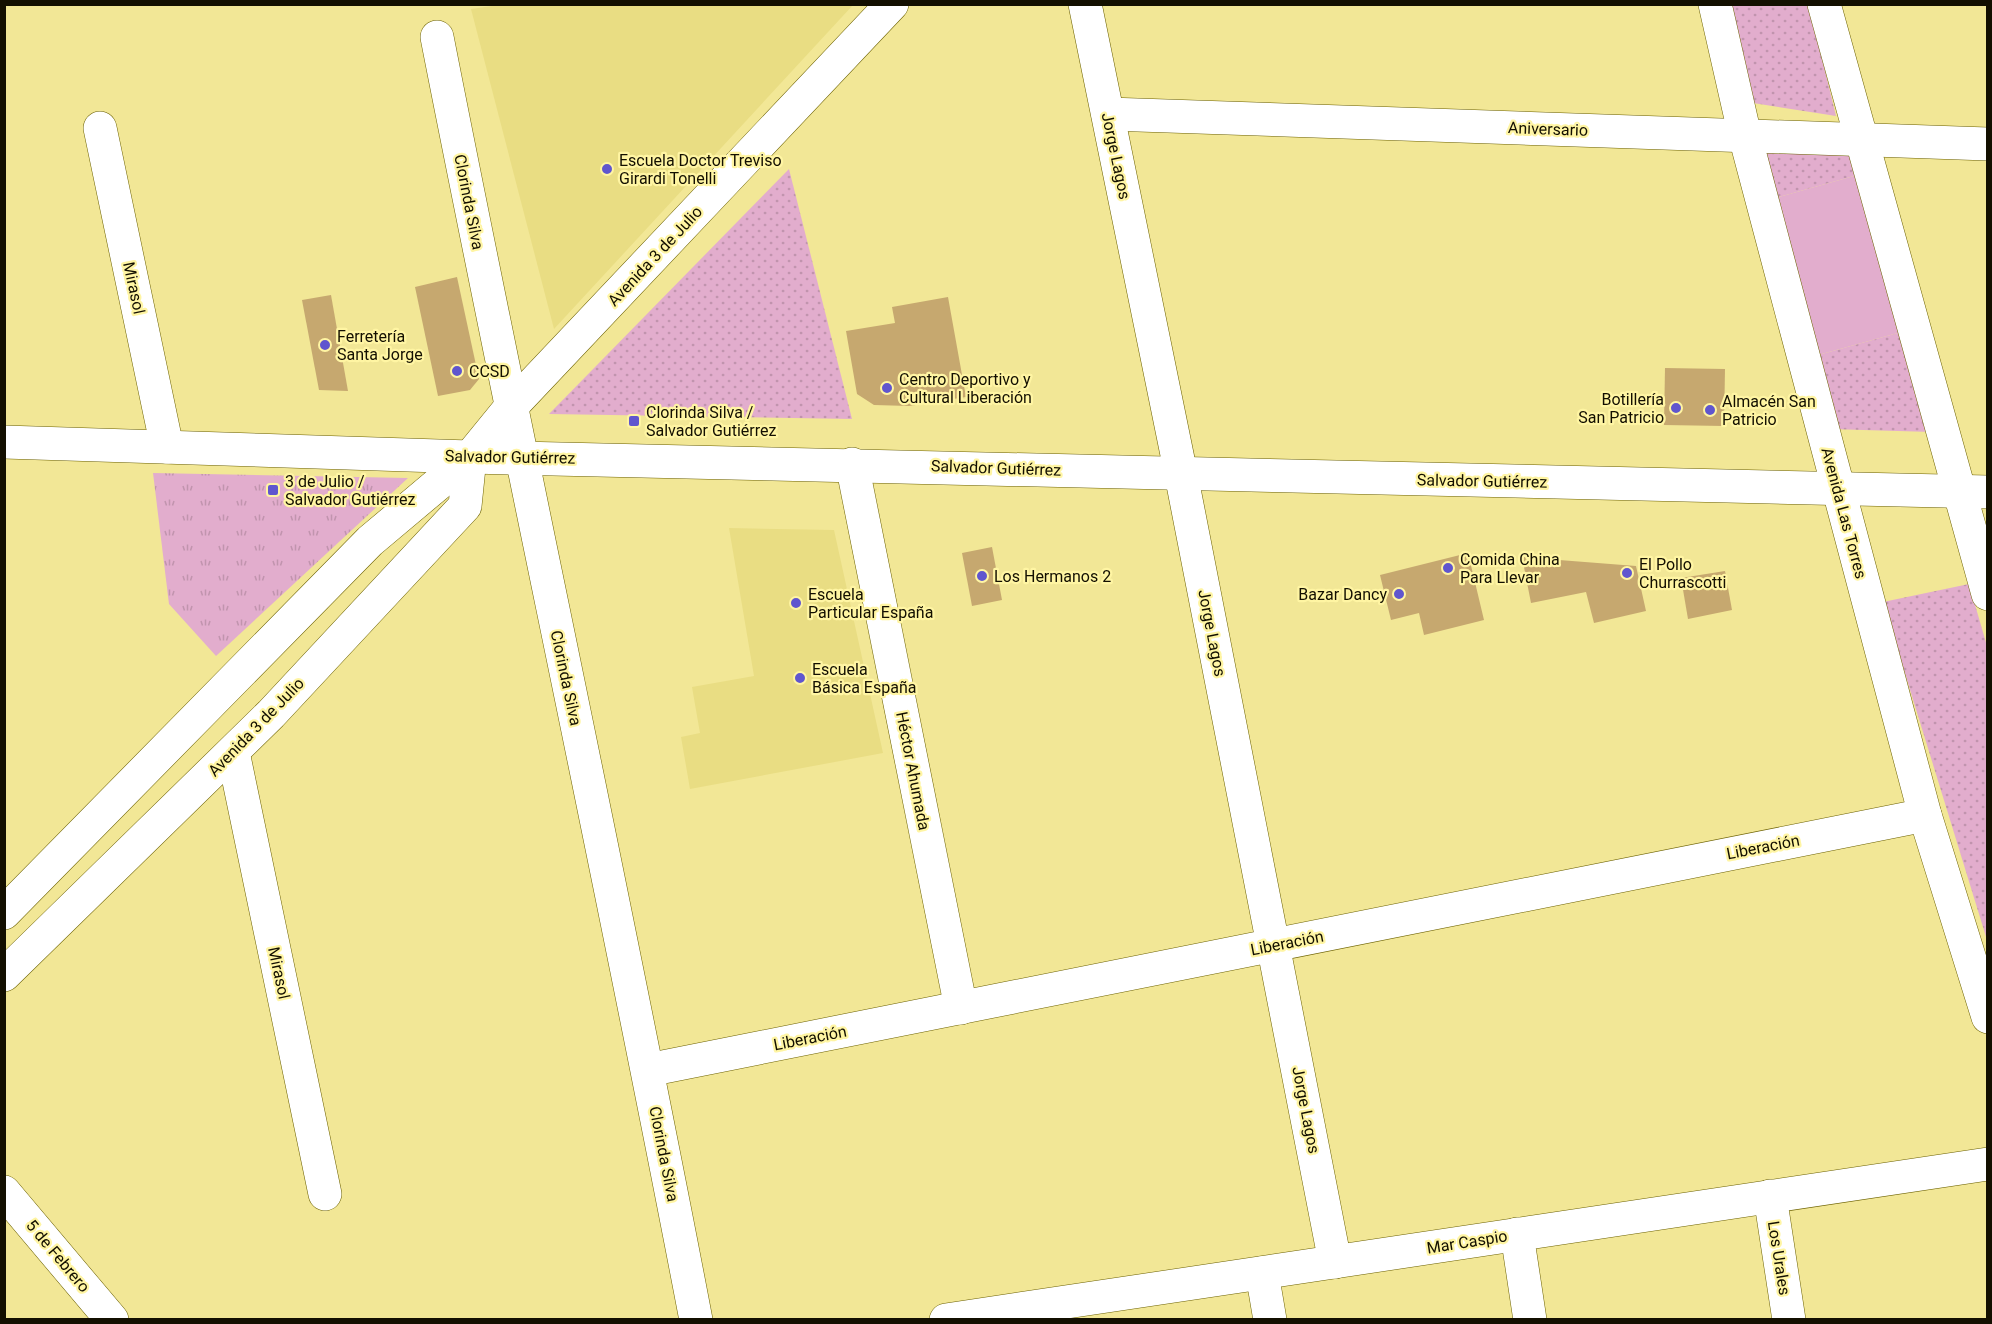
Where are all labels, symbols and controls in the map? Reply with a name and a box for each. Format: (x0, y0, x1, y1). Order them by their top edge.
street label: Jorge Lagos (1098, 111, 1134, 201)
street label: Aniversario (1508, 118, 1588, 140)
place label: Escuela Doctor Treviso Girardi Tonelli (619, 151, 782, 188)
street label: Clorinda Silva (450, 153, 488, 251)
marker: Escuela Doctor Treviso Girardi Tonelli (600, 162, 614, 176)
street label: Avenida 3 de Julio (604, 202, 706, 310)
street label: Mirasol (119, 260, 149, 316)
place label: Ferretería Santa Jorge (337, 327, 423, 364)
marker: Ferretería Santa Jorge (318, 338, 332, 352)
place label: CCSD (469, 362, 510, 381)
marker: CCSD (450, 364, 464, 378)
place label: Centro Deportivo y Cultural Liberación (899, 370, 1032, 407)
marker: Centro Deportivo y Cultural Liberación (880, 381, 894, 395)
place label: Botillería San Patricio (1578, 390, 1664, 427)
place label: Almacén San Patricio (1722, 392, 1816, 429)
marker: Botillería San Patricio (1669, 401, 1683, 415)
place label: Clorinda Silva / Salvador Gutiérrez (646, 403, 776, 440)
marker: Almacén San Patricio (1703, 403, 1717, 417)
marker: Clorinda Silva / Salvador Gutiérrez (627, 414, 641, 428)
street label: Avenida Las Torres (1817, 445, 1871, 581)
street label: Salvador Gutiérrez (445, 446, 575, 468)
street label: Salvador Gutiérrez (930, 456, 1062, 480)
street label: Salvador Gutiérrez (1417, 470, 1547, 492)
place label: 3 de Julio / Salvador Gutiérrez (285, 472, 415, 509)
marker: 3 de Julio / Salvador Gutiérrez (266, 483, 280, 497)
place label: Comida China Para Llevar (1460, 550, 1560, 587)
place label: El Pollo Churrascotti (1639, 555, 1726, 592)
marker: Comida China Para Llevar (1441, 561, 1455, 575)
marker: El Pollo Churrascotti (1620, 566, 1634, 580)
place label: Los Hermanos 2 (994, 567, 1111, 586)
marker: Los Hermanos 2 (975, 569, 989, 583)
place label: Escuela Particular España (808, 585, 933, 622)
place label: Bazar Dancy (1298, 585, 1387, 604)
marker: Bazar Dancy (1392, 587, 1406, 601)
street label: Jorge Lagos (1194, 588, 1230, 678)
marker: Escuela Particular España (789, 596, 803, 610)
street label: Clorinda Silva (547, 629, 585, 727)
place label: Escuela Básica España (812, 660, 916, 697)
marker: Escuela Básica España (793, 671, 807, 685)
street label: Avenida 3 de Julio (204, 674, 308, 780)
street label: Héctor Ahumada (892, 710, 934, 832)
street label: Liberación (1725, 831, 1801, 863)
street label: Liberación (1249, 927, 1325, 959)
street label: Mirasol (264, 945, 294, 1001)
street label: Liberación (772, 1022, 848, 1054)
street label: Jorge Lagos (1288, 1065, 1324, 1155)
street label: Clorinda Silva (645, 1105, 683, 1203)
street label: 5 de Febrero (22, 1216, 94, 1296)
street label: Los Urales (1764, 1220, 1794, 1296)
street label: Mar Caspio (1425, 1226, 1509, 1258)

